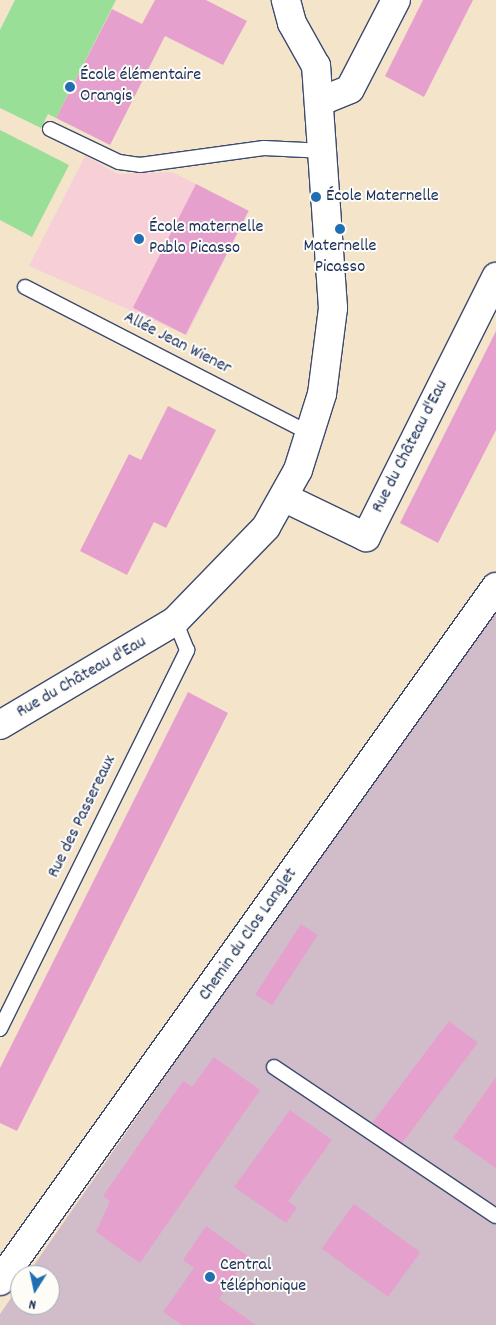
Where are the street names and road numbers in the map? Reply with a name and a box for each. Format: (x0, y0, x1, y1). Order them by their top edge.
street label: Allée Jean Wiener (120, 308, 234, 380)
street label: Rue du Château d'Eau (368, 377, 454, 517)
street label: Rue du Château d'Eau (13, 632, 151, 724)
street label: Rue des Passereaux (44, 752, 122, 882)
street label: Chemin du Clos Langlet (195, 864, 303, 1006)

